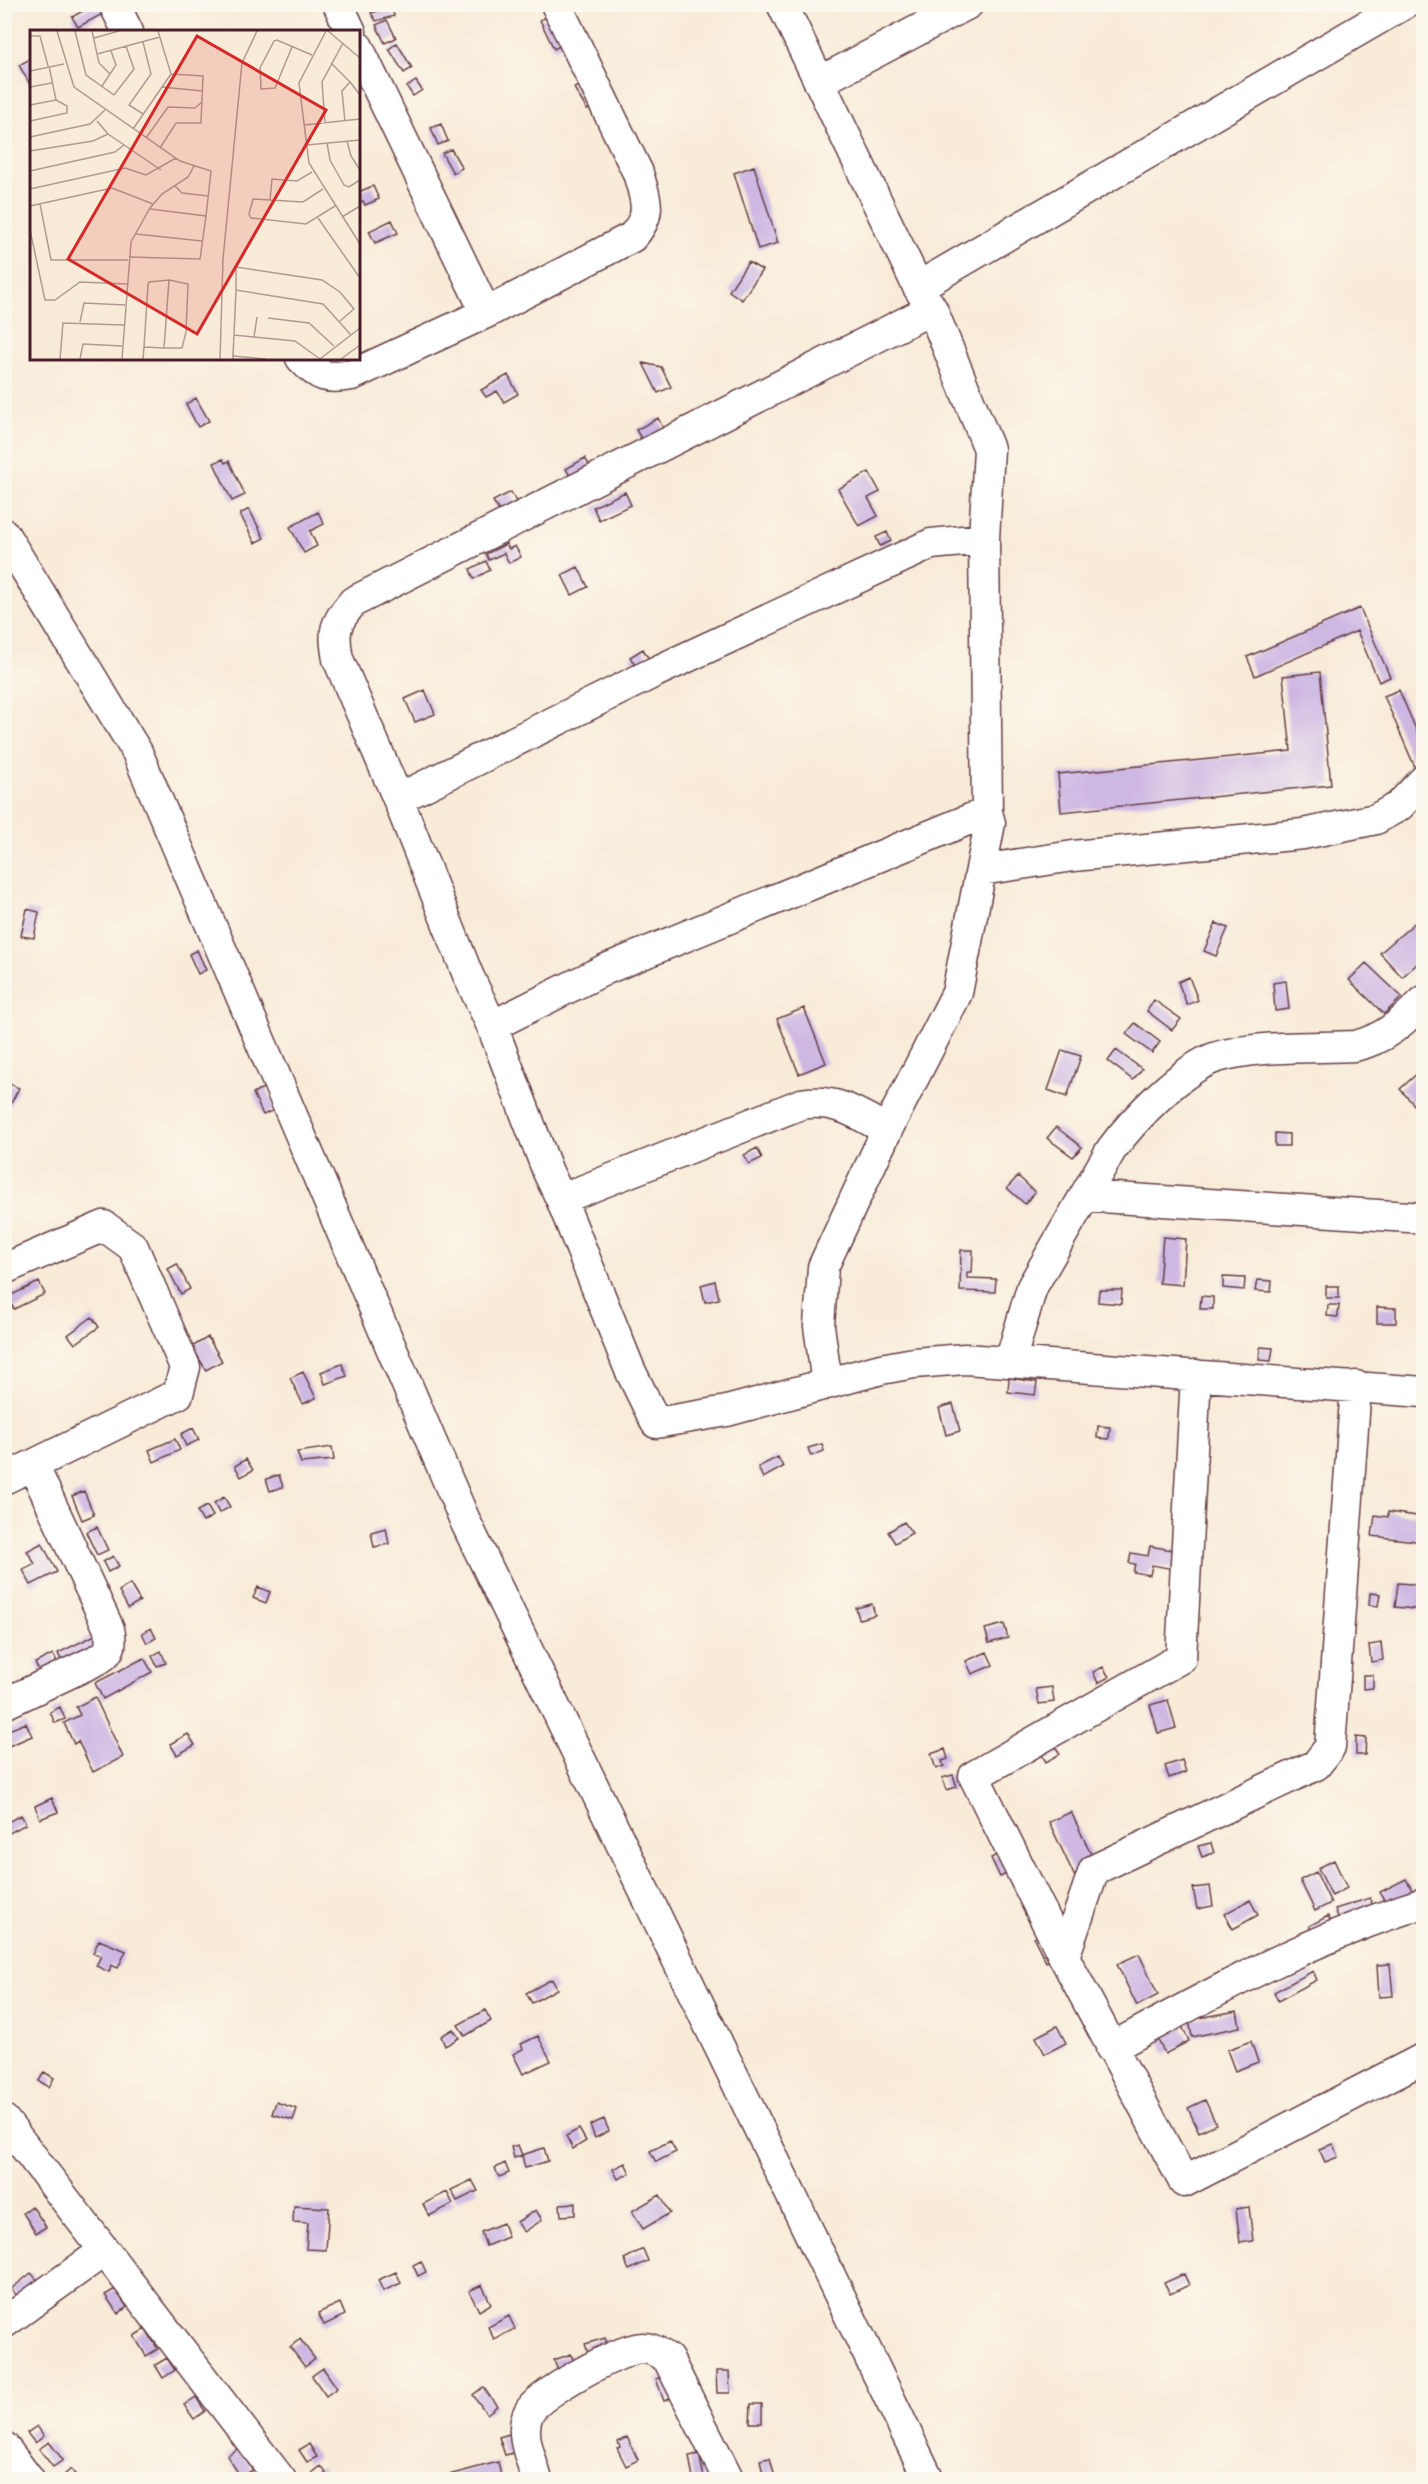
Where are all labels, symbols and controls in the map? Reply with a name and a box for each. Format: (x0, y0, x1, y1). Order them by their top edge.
inset map (30, 30, 360, 360)

